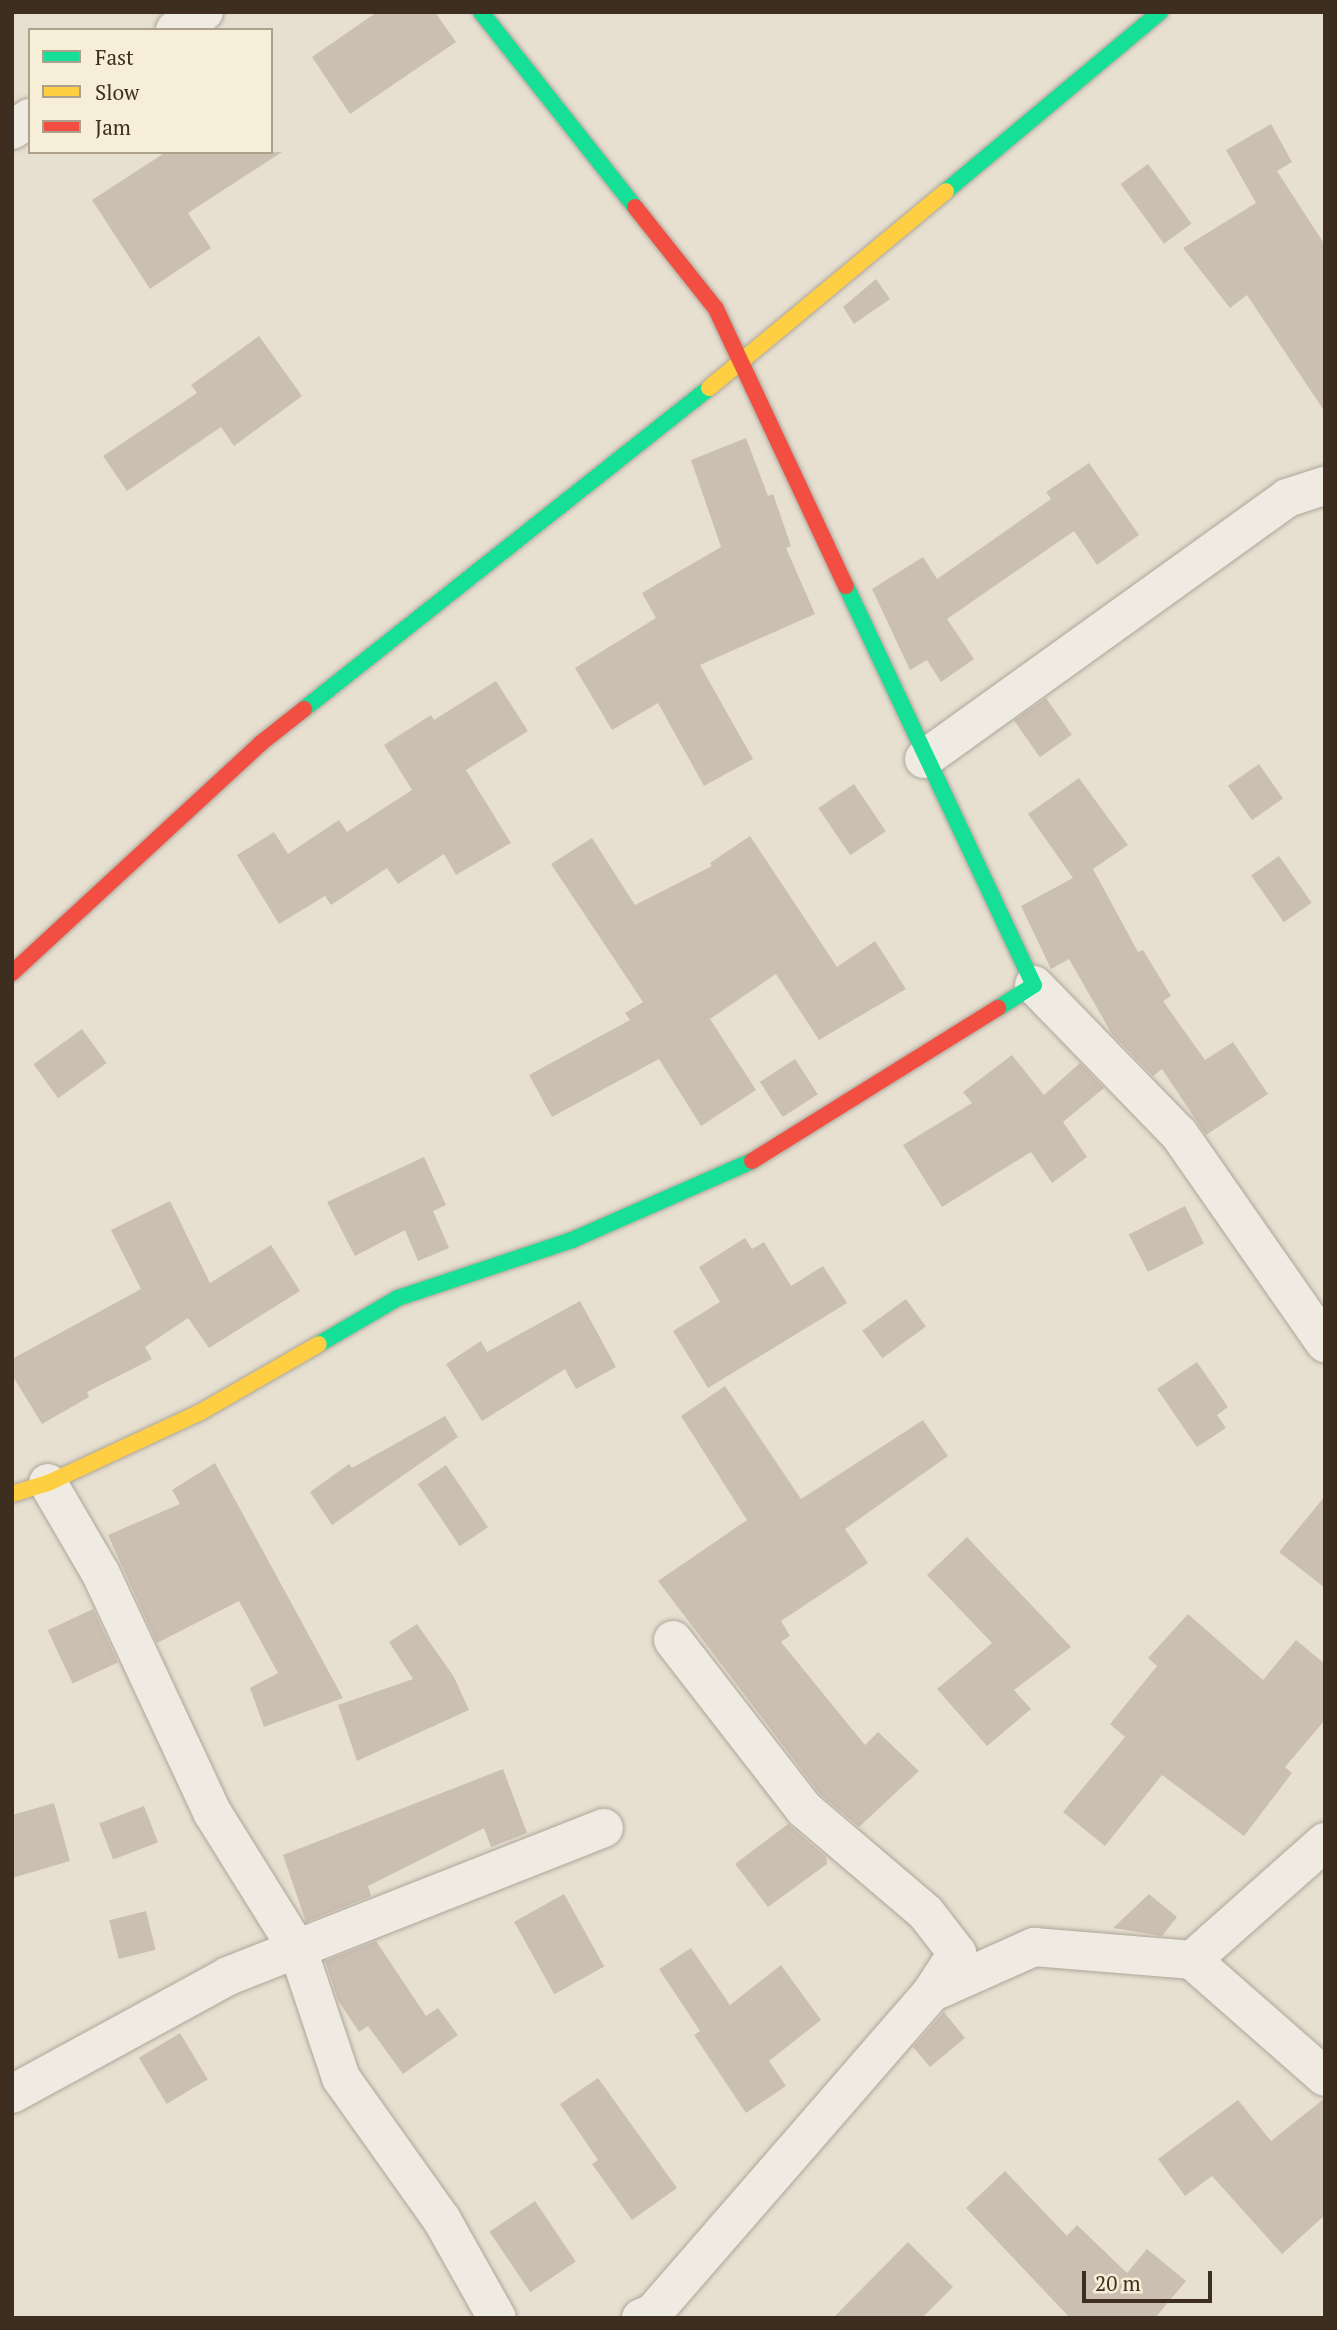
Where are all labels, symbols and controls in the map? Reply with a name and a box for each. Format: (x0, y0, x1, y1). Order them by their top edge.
legend (28, 28, 273, 154)
text: Fast (95, 43, 134, 71)
text: Slow (95, 78, 139, 106)
text: Jam (95, 113, 131, 141)
scale bar (1085, 2256, 1214, 2300)
text: 20 m (1095, 2269, 1141, 2297)

